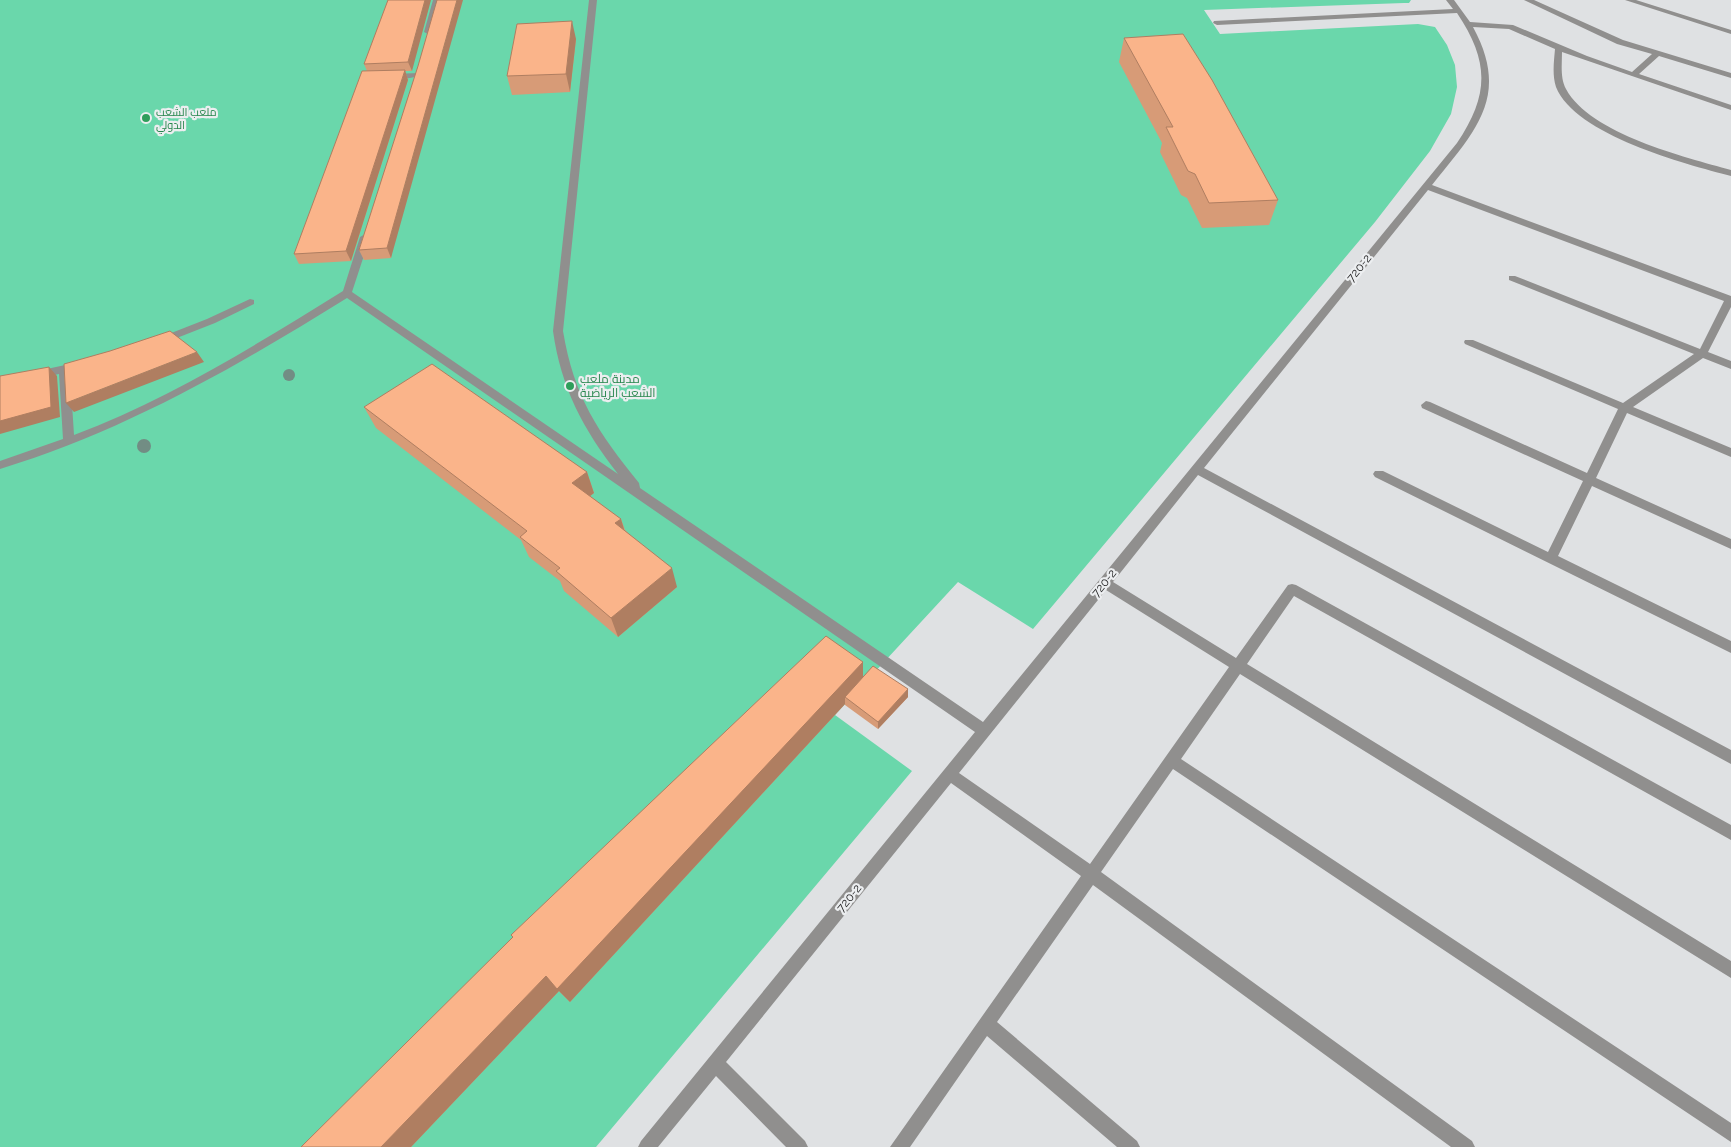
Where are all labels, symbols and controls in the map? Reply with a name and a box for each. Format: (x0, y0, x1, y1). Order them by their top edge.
place label: ملعب الشعب الدولي (156, 106, 217, 134)
marker: ملعب الشعب الدولي (140, 112, 152, 124)
street label: 720-2 (1344, 251, 1374, 285)
place label: مدينة ملعب الشعب الرياضية (580, 372, 655, 400)
marker: مدينة ملعب الشعب الرياضية (564, 380, 576, 392)
street label: 720-2 (1089, 566, 1119, 600)
street label: 720-2 (834, 881, 864, 915)

